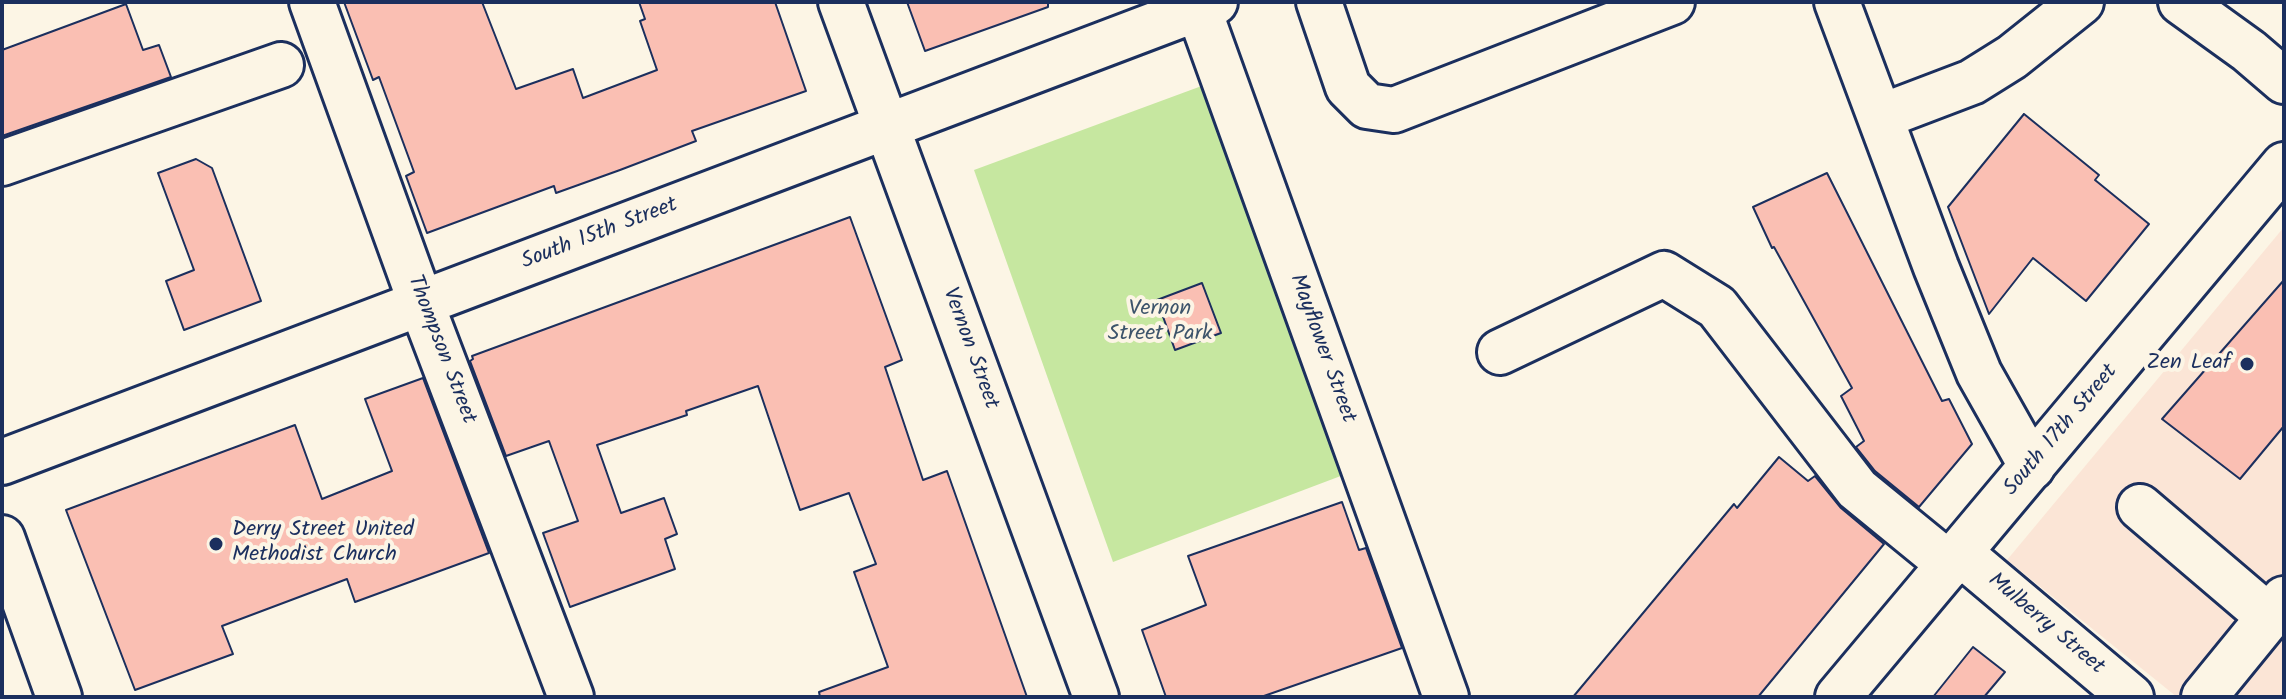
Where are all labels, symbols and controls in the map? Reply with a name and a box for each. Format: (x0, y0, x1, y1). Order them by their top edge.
street label: South 15th Street (518, 193, 682, 277)
street label: Mayflower Street (1282, 271, 1360, 427)
street label: Thompson Street (400, 272, 480, 428)
street label: Vernon Street (935, 285, 1003, 413)
park label: Vernon Street Park (1108, 297, 1212, 348)
place label: Zen Leaf (2146, 351, 2231, 377)
marker: Zen Leaf (2238, 355, 2256, 373)
street label: South 17th Street (1999, 360, 2125, 502)
place label: Derry Street United Methodist Church (232, 518, 414, 570)
marker: Derry Street United Methodist Church (207, 535, 225, 553)
street label: Mulberry Street (1981, 569, 2109, 681)

